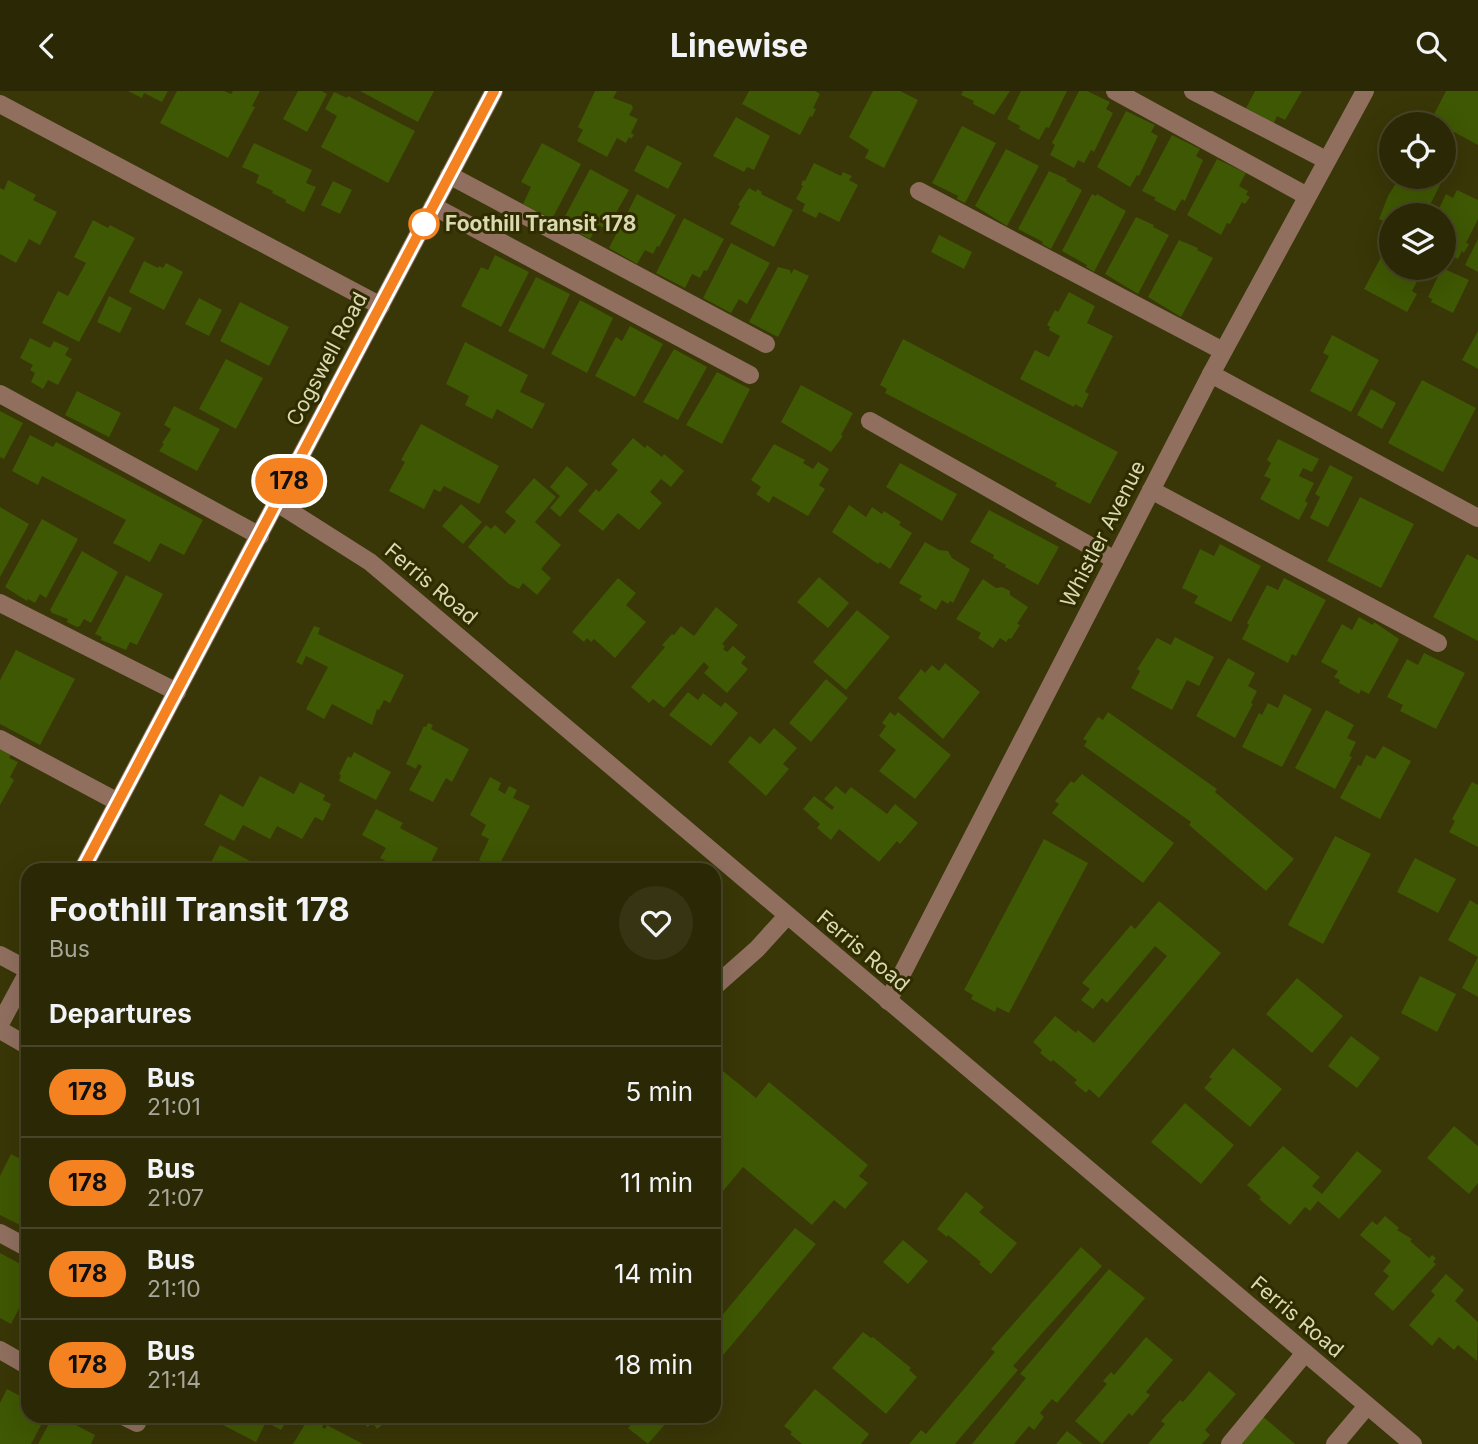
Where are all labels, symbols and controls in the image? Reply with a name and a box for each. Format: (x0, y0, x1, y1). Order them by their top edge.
text: Linewise (670, 26, 808, 65)
icon: back (28, 27, 66, 65)
icon: search (1412, 27, 1450, 65)
map controls (1379, 112, 1456, 280)
button: locate (1379, 112, 1456, 189)
button: layers (1379, 203, 1456, 280)
marker: Foothill Transit 178 (409, 209, 439, 239)
place label: Foothill Transit 178 (445, 211, 636, 236)
street label: Cogswell Road (281, 288, 372, 430)
street label: Whistler Avenue (1055, 456, 1150, 611)
line badge: 178 (249, 458, 329, 504)
text: 178 (269, 466, 309, 495)
street label: Ferris Road (380, 538, 483, 630)
button: heart (619, 886, 693, 960)
text: Foothill Transit 178 (49, 889, 350, 929)
street label: Ferris Road (812, 905, 915, 997)
text: Bus (49, 935, 90, 963)
text: Departures (49, 998, 192, 1029)
text: Bus (147, 1062, 195, 1093)
text: 5 min (625, 1076, 693, 1107)
text: 178 (68, 1077, 107, 1106)
text: 21:01 (147, 1093, 201, 1121)
text: Bus (147, 1153, 195, 1184)
text: 11 min (620, 1167, 693, 1198)
text: 178 (68, 1168, 107, 1197)
text: 21:07 (147, 1184, 204, 1212)
text: Bus (147, 1244, 195, 1275)
text: 14 min (614, 1258, 693, 1289)
text: 178 (68, 1259, 107, 1288)
street label: Ferris Road (1246, 1271, 1349, 1363)
text: 21:10 (147, 1275, 201, 1303)
text: Bus (147, 1335, 195, 1366)
text: 18 min (615, 1349, 693, 1380)
text: 178 (68, 1350, 107, 1379)
text: 21:14 (147, 1366, 201, 1394)

